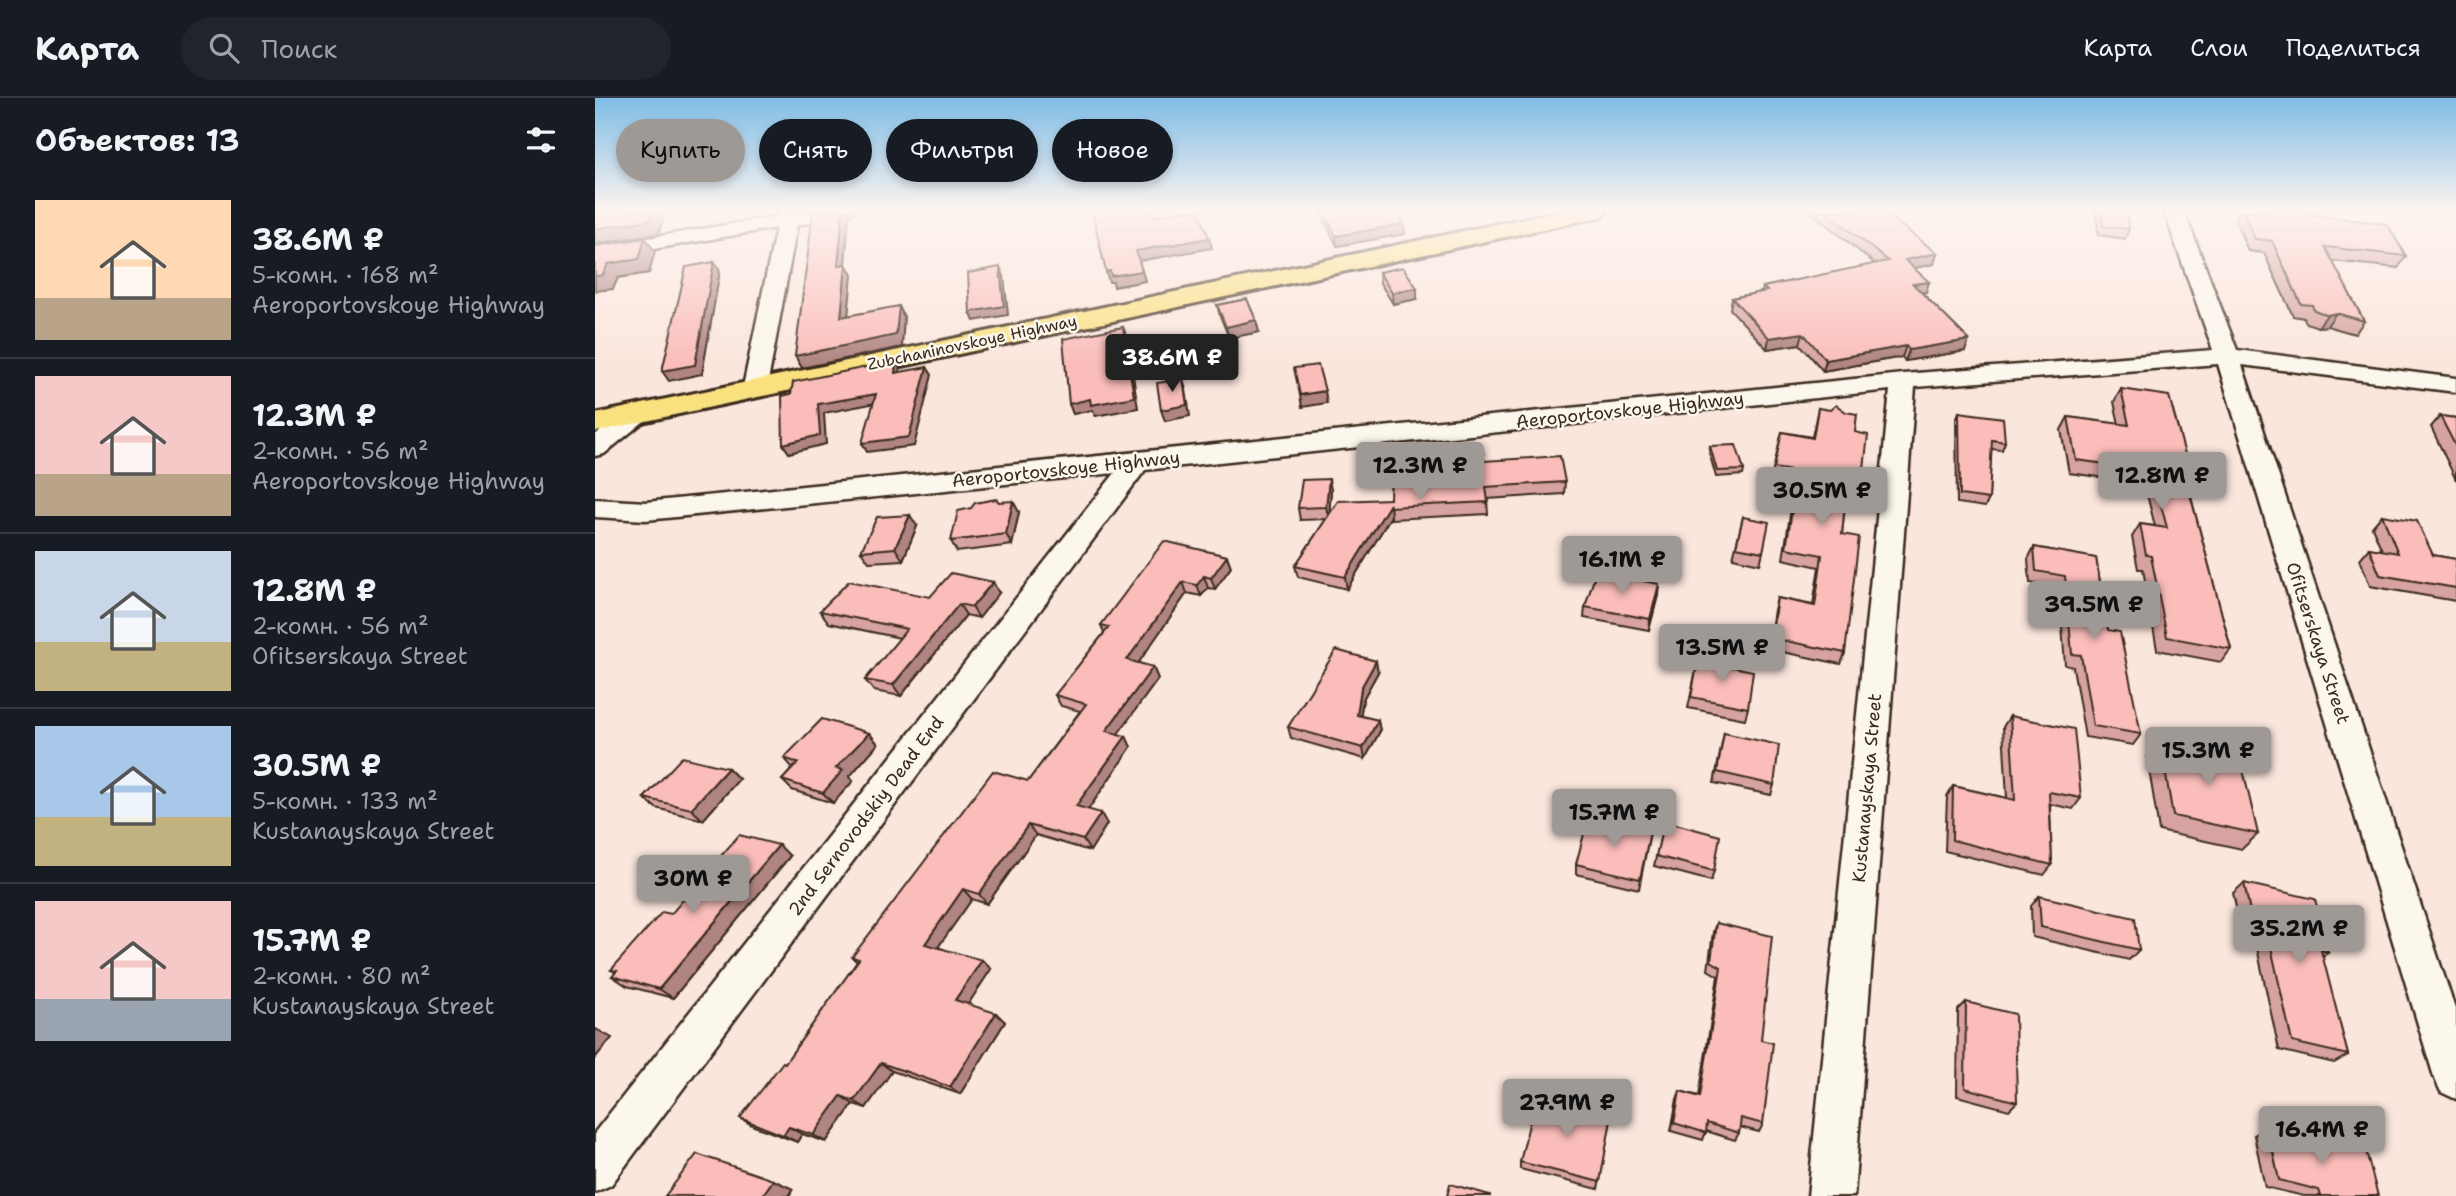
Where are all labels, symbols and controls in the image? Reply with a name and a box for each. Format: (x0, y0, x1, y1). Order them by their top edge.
search box (181, 17, 671, 80)
text: Карта (35, 26, 139, 71)
icon: search (205, 29, 243, 67)
text: Поиск (261, 31, 337, 66)
text: Карта (2084, 32, 2152, 64)
text: Слои (2190, 32, 2248, 64)
text: Поделиться (2286, 32, 2421, 64)
chip: Купить (616, 119, 745, 182)
chip: Снять (759, 119, 872, 182)
chip: Фильтры (886, 119, 1038, 182)
chip: Новое (1052, 119, 1173, 182)
text: Объектов: 13 (35, 120, 240, 161)
icon: filters (522, 121, 560, 159)
text: 38.6M ₽ (252, 219, 384, 260)
icon: home (91, 228, 175, 312)
text: 5-комн. · 168 m² (252, 260, 439, 290)
text: Aeroportovskoye Highway (252, 290, 545, 320)
street label: Zubchaninovskoye Highway (865, 310, 1079, 375)
pin: 38.6M ₽ (1107, 334, 1237, 394)
text: 38.6M ₽ (1121, 342, 1223, 372)
street label: Aeroportovskoye Highway (1515, 386, 1745, 434)
text: 12.3M ₽ (252, 395, 377, 436)
icon: home (91, 404, 175, 488)
text: 2-комн. · 56 m² (252, 436, 429, 466)
pin: 12.3M ₽ (1355, 442, 1485, 502)
street label: Aeroportovskoye Highway (951, 445, 1181, 493)
text: 12.3M ₽ (1372, 450, 1468, 480)
pin: 12.8M ₽ (2097, 452, 2227, 512)
text: 12.8M ₽ (2114, 460, 2210, 490)
text: Aeroportovskoye Highway (252, 466, 545, 496)
pin: 30.5M ₽ (1757, 468, 1887, 527)
text: 30.5M ₽ (1772, 475, 1872, 505)
pin: 16.1M ₽ (1557, 536, 1687, 596)
text: 16.1M ₽ (1578, 544, 1666, 574)
street label: Ofitserskaya Street (2280, 559, 2356, 727)
text: 12.8M ₽ (252, 570, 377, 611)
icon: home (91, 579, 175, 663)
pin: 39.5M ₽ (2029, 582, 2159, 641)
text: 39.5M ₽ (2044, 589, 2144, 619)
text: 2-комн. · 56 m² (252, 611, 429, 641)
pin: 13.5M ₽ (1657, 624, 1787, 684)
text: 13.5M ₽ (1675, 632, 1769, 662)
text: Ofitserskaya Street (252, 641, 468, 671)
street label: Kustanayskaya Street (1847, 692, 1887, 884)
street label: 2nd Sernovodskiy Dead End (783, 711, 949, 921)
pin: 15.3M ₽ (2143, 728, 2273, 787)
text: 15.3M ₽ (2161, 735, 2255, 765)
text: 30.5M ₽ (252, 745, 382, 786)
icon: home (91, 754, 175, 838)
text: 5-комн. · 133 m² (252, 786, 438, 816)
pin: 15.7M ₽ (1549, 790, 1679, 849)
text: 15.7M ₽ (1568, 797, 1660, 827)
text: Kustanayskaya Street (252, 816, 495, 846)
pin: 30M ₽ (644, 856, 742, 915)
text: 30M ₽ (653, 863, 733, 893)
pin: 35.2M ₽ (2234, 906, 2364, 965)
text: 35.2M ₽ (2249, 913, 2349, 943)
text: 15.7M ₽ (252, 920, 372, 961)
icon: home (91, 929, 175, 1013)
text: 2-комн. · 80 m² (252, 961, 431, 991)
text: Kustanayskaya Street (252, 991, 495, 1021)
pin: 27.9M ₽ (1502, 1080, 1632, 1139)
text: 27.9M ₽ (1519, 1087, 1615, 1117)
pin: 16.4M ₽ (2257, 1107, 2387, 1166)
text: 16.4M ₽ (2275, 1114, 2369, 1144)

